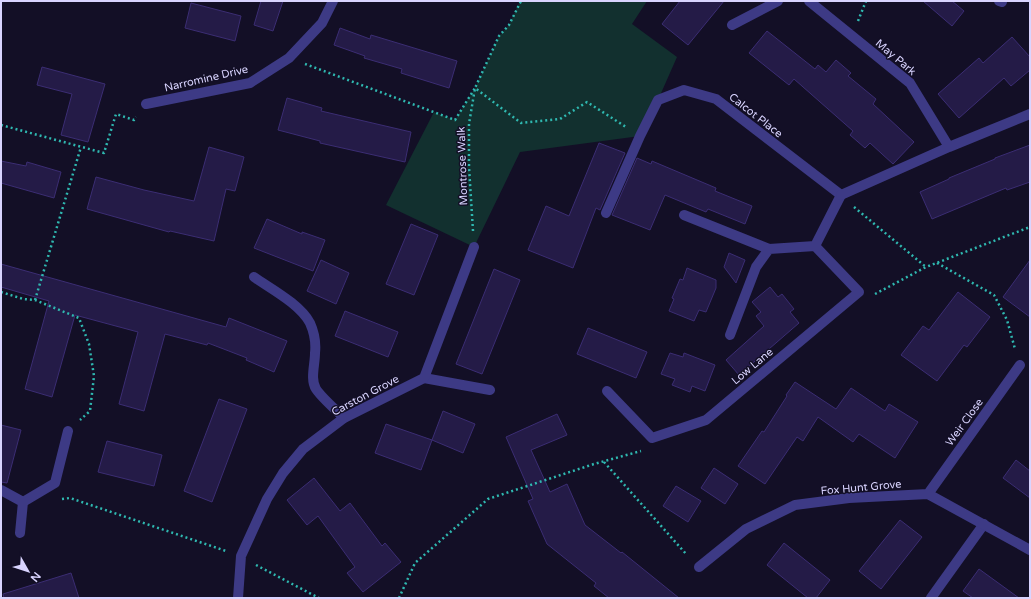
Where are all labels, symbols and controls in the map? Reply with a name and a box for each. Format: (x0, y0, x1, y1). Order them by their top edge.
street label: May Park (873, 37, 919, 78)
street label: Narromine Drive (163, 63, 249, 94)
street label: Calcot Place (726, 90, 785, 140)
street label: Montrose Walk (455, 126, 470, 206)
street label: Low Lane (729, 345, 776, 387)
street label: Carston Grove (329, 372, 401, 419)
street label: Weir Close (943, 396, 986, 448)
street label: Fox Hunt Grove (820, 477, 902, 498)
north arrow (8, 551, 48, 591)
text: N (28, 569, 43, 585)

